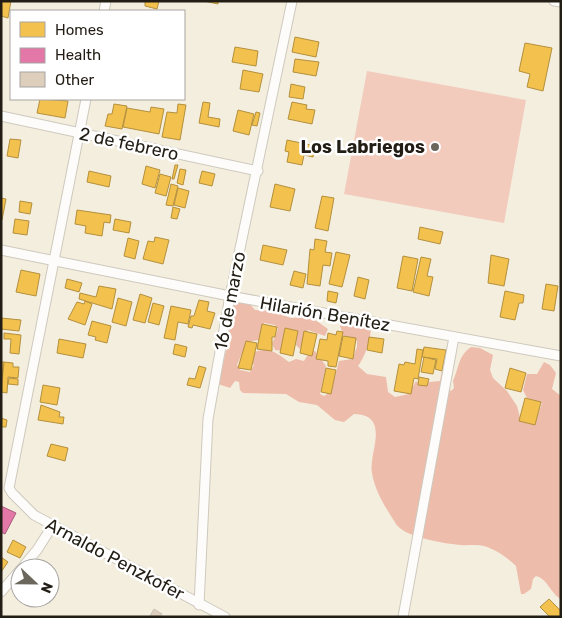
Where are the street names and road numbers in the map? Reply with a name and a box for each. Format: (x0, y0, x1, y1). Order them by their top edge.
street label: 2 de febrero (77, 123, 181, 165)
street label: 16 de marzo (210, 250, 250, 352)
street label: Hilarión Benítez (258, 292, 392, 336)
street label: Arnaldo Penzkofer (42, 513, 188, 605)

